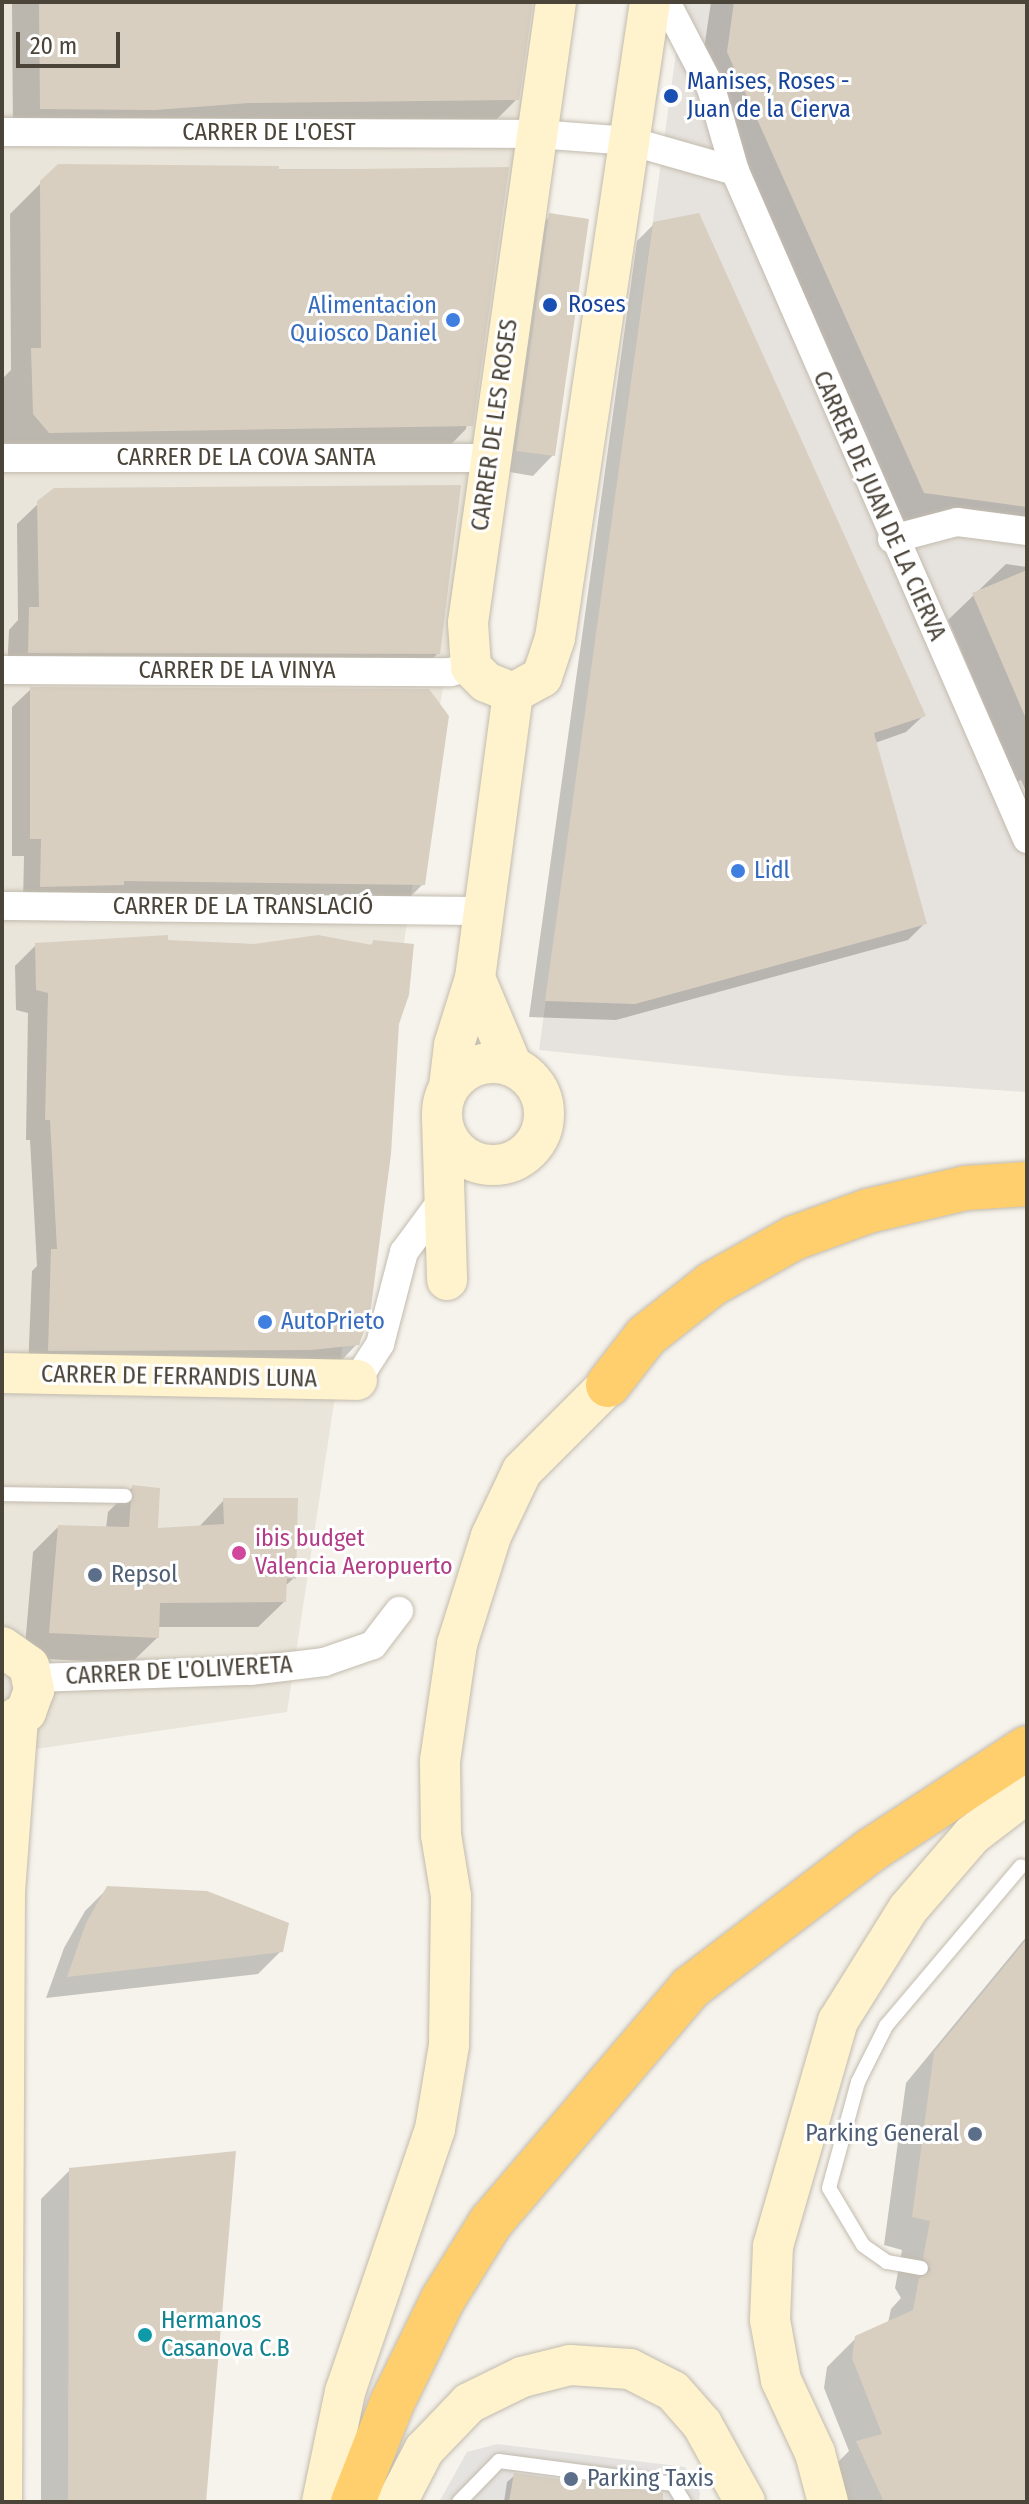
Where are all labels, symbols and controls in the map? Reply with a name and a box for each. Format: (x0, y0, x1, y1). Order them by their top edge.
scale bar (20, 16, 124, 66)
text: 20 m (30, 32, 77, 60)
place label: Manises, Roses - Juan de la Cierva (687, 68, 851, 124)
marker: Manises, Roses - Juan de la Cierva (662, 87, 680, 105)
street label: CARRER DE L'OEST (182, 119, 356, 147)
place label: Roses (568, 291, 626, 319)
place label: Alimentacion Quiosco Daniel (290, 292, 437, 348)
marker: Roses (539, 294, 561, 316)
marker: Alimentacion Quiosco Daniel (444, 311, 462, 329)
street label: CARRER DE LES ROSES (466, 317, 524, 533)
street label: CARRER DE JUAN DE LA CIERVA (806, 367, 952, 645)
street label: CARRER DE LA COVA SANTA (116, 444, 376, 472)
street label: CARRER DE LA VINYA (138, 657, 336, 685)
place label: Lidl (754, 857, 790, 885)
marker: Lidl (729, 862, 747, 880)
street label: CARRER DE LA TRANSLACIÓ (113, 893, 373, 921)
place label: AutoPrieto (281, 1308, 385, 1336)
marker: AutoPrieto (256, 1313, 274, 1331)
street label: CARRER DE FERRANDIS LUNA (41, 1360, 317, 1394)
place label: ibis budget Valencia Aeropuerto (255, 1525, 453, 1581)
marker: ibis budget Valencia Aeropuerto (230, 1544, 248, 1562)
place label: Repsol (111, 1561, 178, 1589)
marker: Repsol (86, 1566, 104, 1584)
street label: CARRER DE L'OLIVERETA (65, 1651, 293, 1691)
place label: Parking General (805, 2120, 959, 2148)
marker: Parking General (966, 2125, 984, 2143)
place label: Hermanos Casanova C.B (161, 2307, 290, 2363)
marker: Hermanos Casanova C.B (136, 2326, 154, 2344)
place label: Parking Taxis (587, 2465, 714, 2493)
marker: Parking Taxis (562, 2470, 580, 2488)

